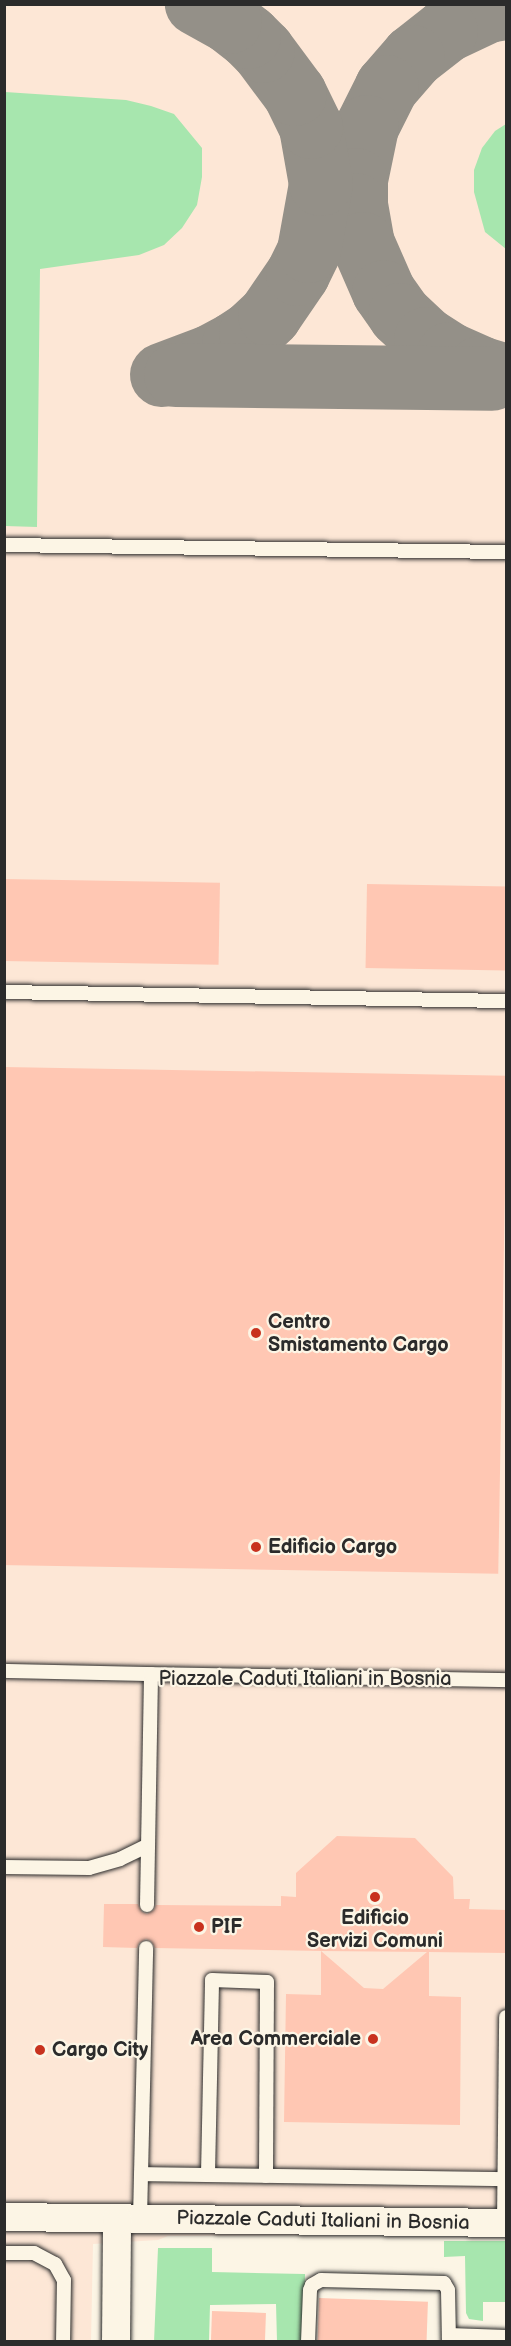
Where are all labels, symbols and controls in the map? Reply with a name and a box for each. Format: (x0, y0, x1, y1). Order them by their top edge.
place label: Centro Smistamento Cargo (268, 1310, 449, 1357)
marker: Centro Smistamento Cargo (249, 1326, 263, 1340)
place label: Edificio Cargo (268, 1535, 397, 1559)
marker: Edificio Cargo (249, 1540, 263, 1554)
street label: Piazzale Caduti Italiani in Bosnia (158, 1667, 452, 1691)
marker: Edificio Servizi Comuni (368, 1890, 382, 1904)
place label: Edificio Servizi Comuni (307, 1906, 443, 1953)
place label: PIF (211, 1915, 242, 1939)
marker: PIF (192, 1920, 206, 1934)
place label: Area Commerciale (191, 2027, 361, 2051)
marker: Area Commerciale (366, 2032, 380, 2046)
place label: Cargo City (52, 2038, 148, 2062)
marker: Cargo City (33, 2043, 47, 2057)
street label: Piazzale Caduti Italiani in Bosnia (176, 2206, 470, 2236)

